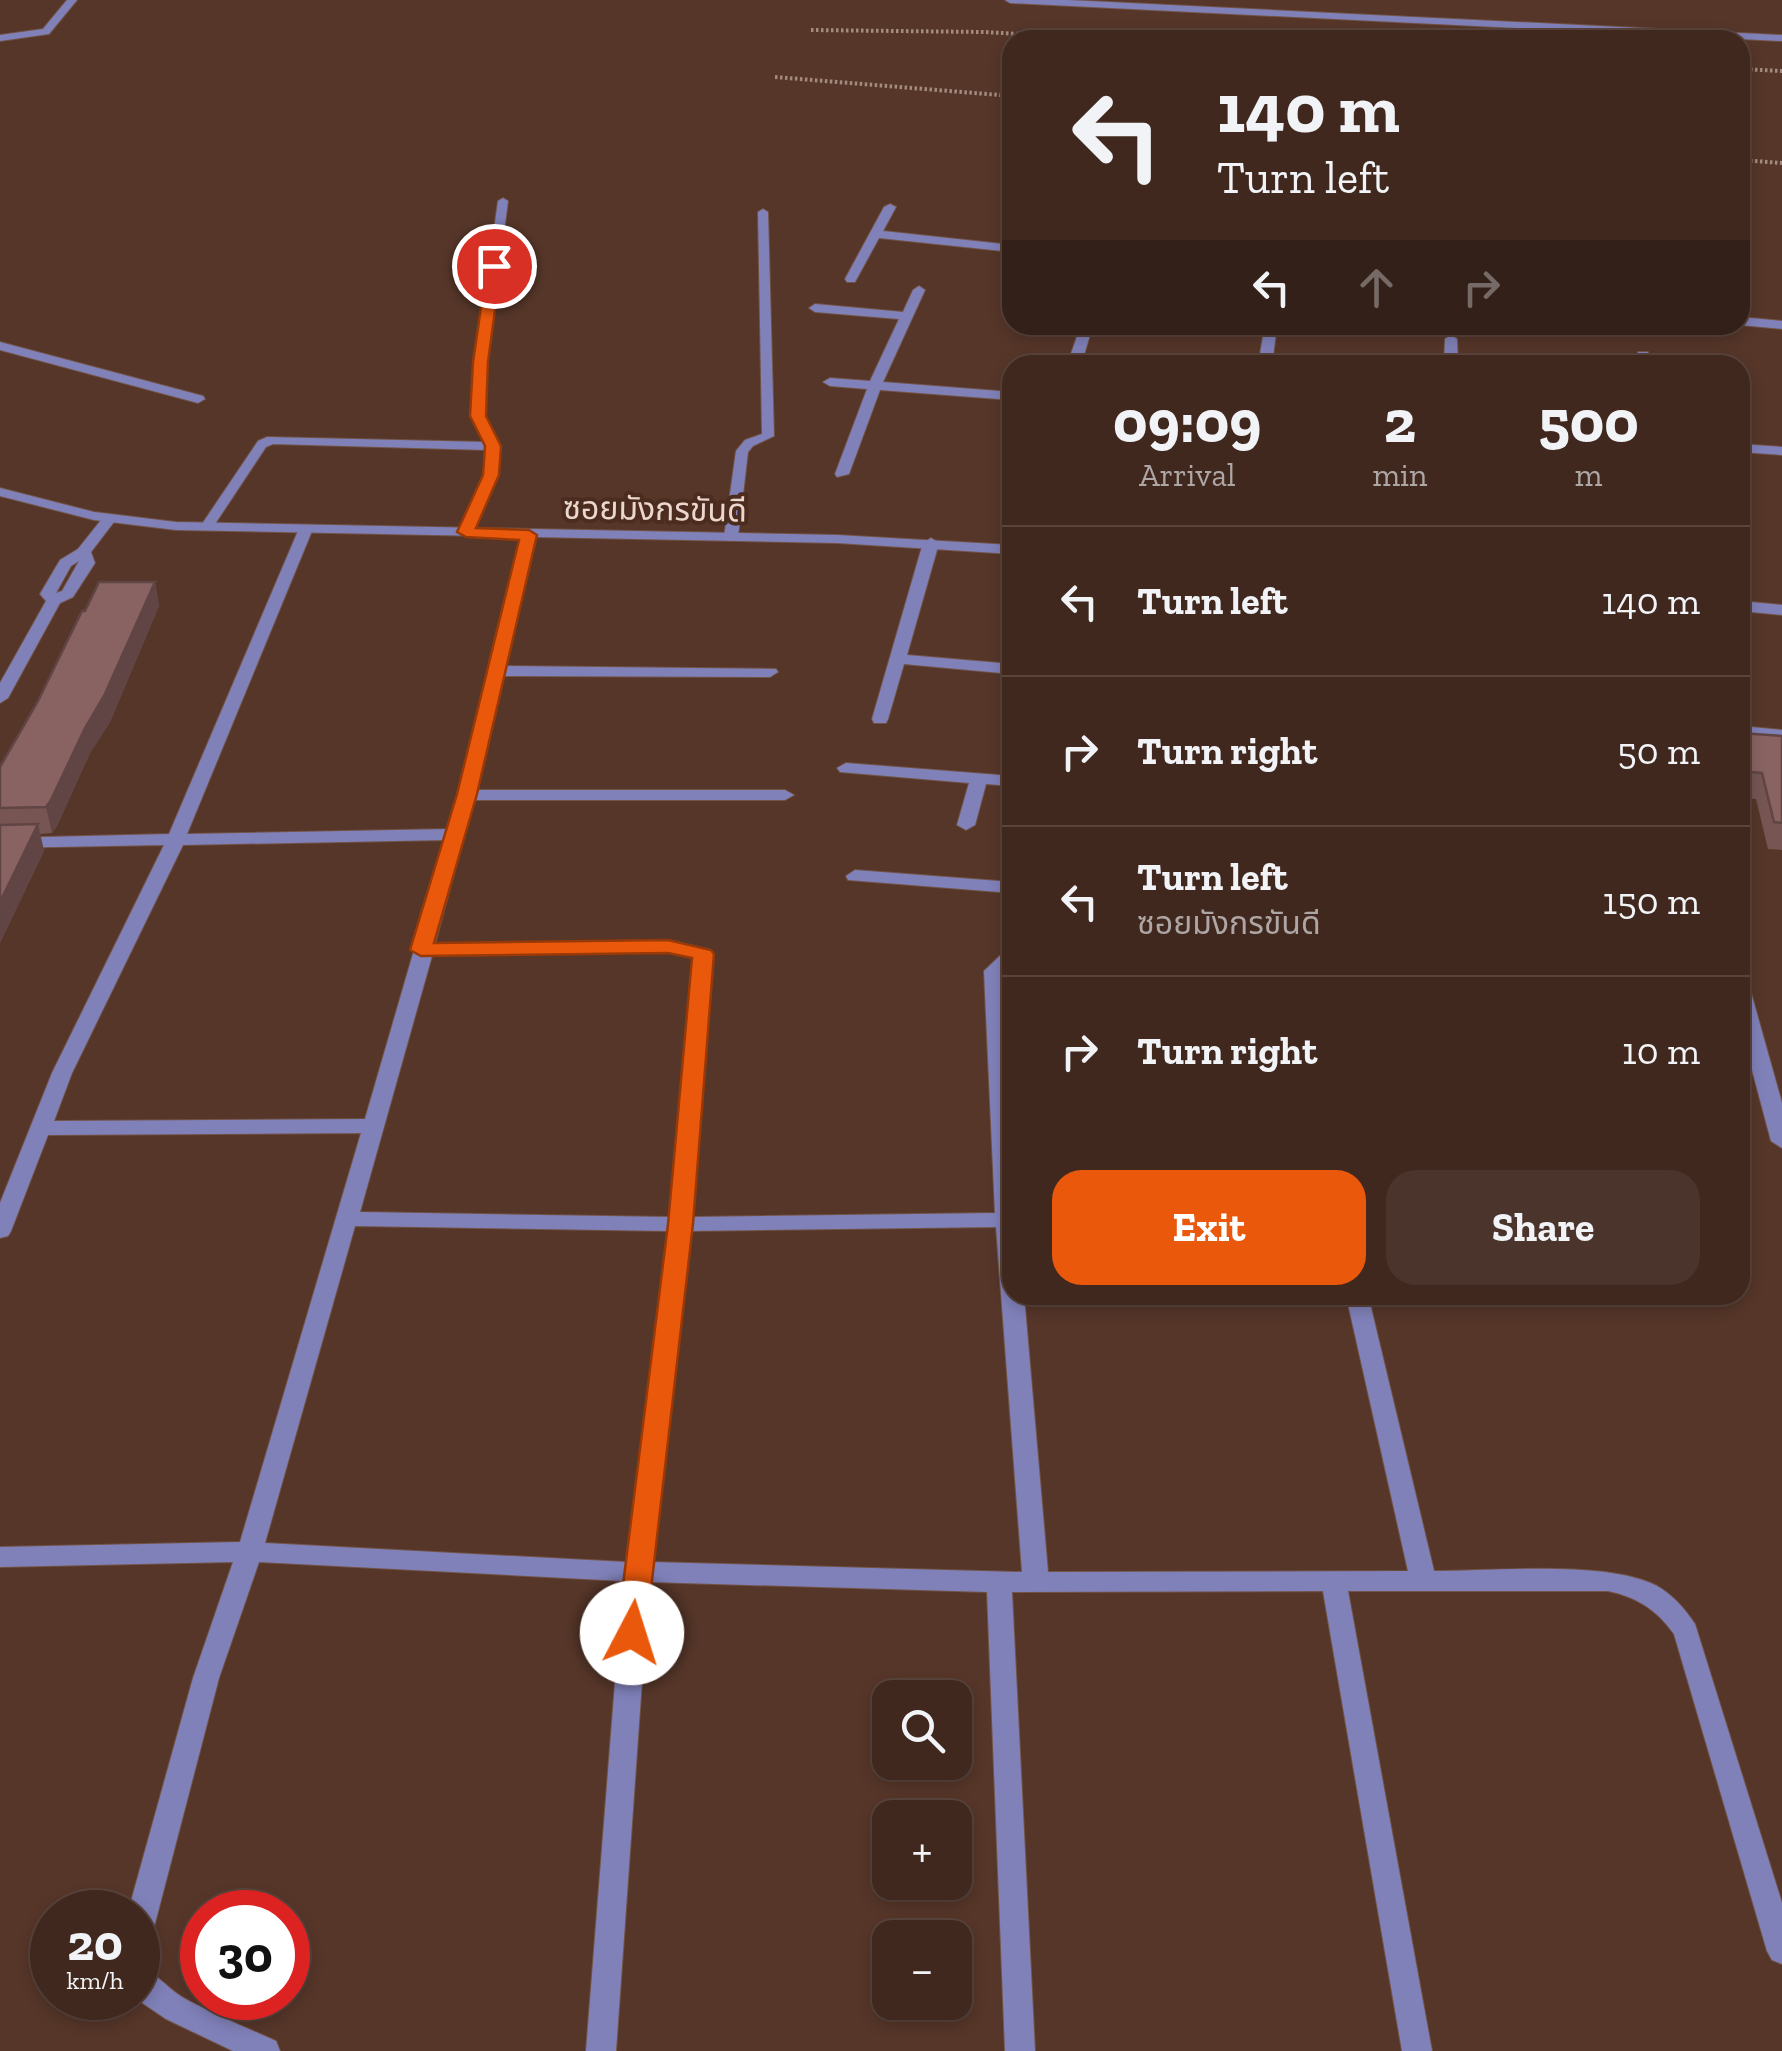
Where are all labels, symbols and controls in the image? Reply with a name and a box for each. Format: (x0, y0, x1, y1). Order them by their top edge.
text: 140 m (1217, 66, 1400, 150)
icon: left (1052, 70, 1182, 200)
text: Turn left (1217, 151, 1389, 205)
pin (452, 224, 537, 309)
icon: arrive (467, 239, 522, 294)
icon: left (1244, 260, 1299, 315)
icon: ahead (1349, 260, 1404, 315)
icon: right (1454, 260, 1509, 315)
text: 09:09 (1113, 385, 1261, 457)
text: 2 (1384, 385, 1416, 457)
text: 500 (1538, 385, 1639, 457)
text: Arrival (1139, 456, 1235, 494)
text: min (1372, 456, 1427, 494)
text: m (1575, 456, 1602, 494)
street label: ซอยมังกรขันดี (563, 488, 747, 530)
icon: left (1052, 574, 1107, 629)
text: Turn left (1137, 578, 1288, 624)
text: 140 m (1602, 578, 1700, 624)
icon: right (1052, 724, 1107, 779)
text: Turn right (1137, 728, 1317, 774)
text: 50 m (1617, 728, 1700, 774)
text: Turn left (1137, 854, 1288, 900)
icon: left (1052, 874, 1107, 929)
text: 150 m (1603, 878, 1700, 924)
text: ซอยมังกรขันดี (1137, 904, 1321, 942)
icon: right (1052, 1024, 1107, 1079)
text: Turn right (1137, 1028, 1317, 1074)
text: 10 m (1622, 1028, 1700, 1074)
button: Exit (1052, 1170, 1366, 1285)
button: Share (1386, 1170, 1700, 1285)
position arrow (580, 1581, 684, 1685)
map controls (872, 1680, 972, 2020)
button: search (872, 1680, 972, 1780)
button: + (872, 1800, 972, 1900)
speed limit sign: 30 (180, 1890, 310, 2020)
text: 20 (67, 1913, 123, 1973)
button: − (872, 1920, 972, 2020)
text: km/h (66, 1965, 124, 1995)

